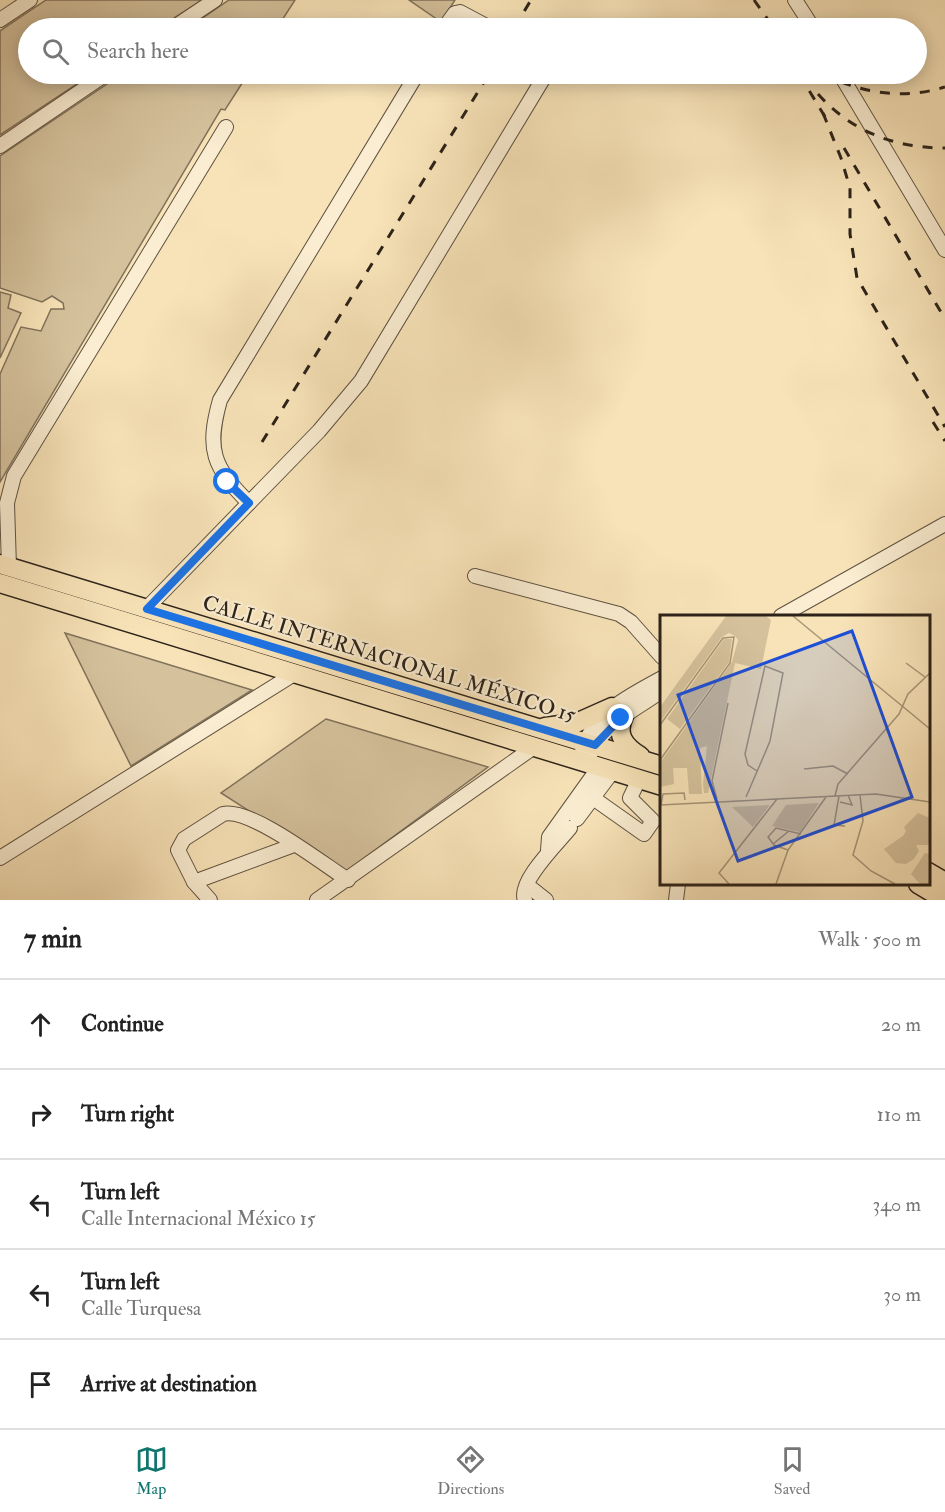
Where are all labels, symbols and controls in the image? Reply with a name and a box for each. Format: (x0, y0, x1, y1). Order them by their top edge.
search box (18, 18, 927, 84)
icon: search (39, 35, 72, 68)
text: Search here (87, 37, 189, 65)
route start (213, 468, 239, 494)
street label: CALLE INTERNACIONAL MÉXICO 15 (199, 589, 580, 729)
inset map (660, 615, 930, 885)
route end (607, 704, 633, 730)
text: 7 min (24, 923, 82, 955)
text: Walk · 500 m (818, 927, 921, 952)
icon: ahead (24, 1008, 57, 1041)
text: Continue (81, 1010, 164, 1038)
text: 20 m (881, 1012, 921, 1037)
icon: right (24, 1098, 57, 1131)
text: Turn right (81, 1100, 174, 1128)
text: 110 m (877, 1102, 921, 1127)
text: Turn left (81, 1178, 160, 1206)
icon: left (24, 1188, 57, 1221)
text: 340 m (873, 1192, 921, 1217)
text: Calle Internacional México 15 (81, 1206, 316, 1231)
text: Turn left (81, 1268, 160, 1296)
icon: left (24, 1278, 57, 1311)
text: 30 m (883, 1282, 921, 1307)
text: Calle Turquesa (81, 1296, 201, 1321)
icon: arrive (24, 1368, 57, 1401)
text: Arrive at destination (81, 1370, 257, 1398)
tab: Map (135, 1443, 168, 1499)
tab: Directions (437, 1443, 504, 1499)
tab: Saved (774, 1443, 810, 1499)

